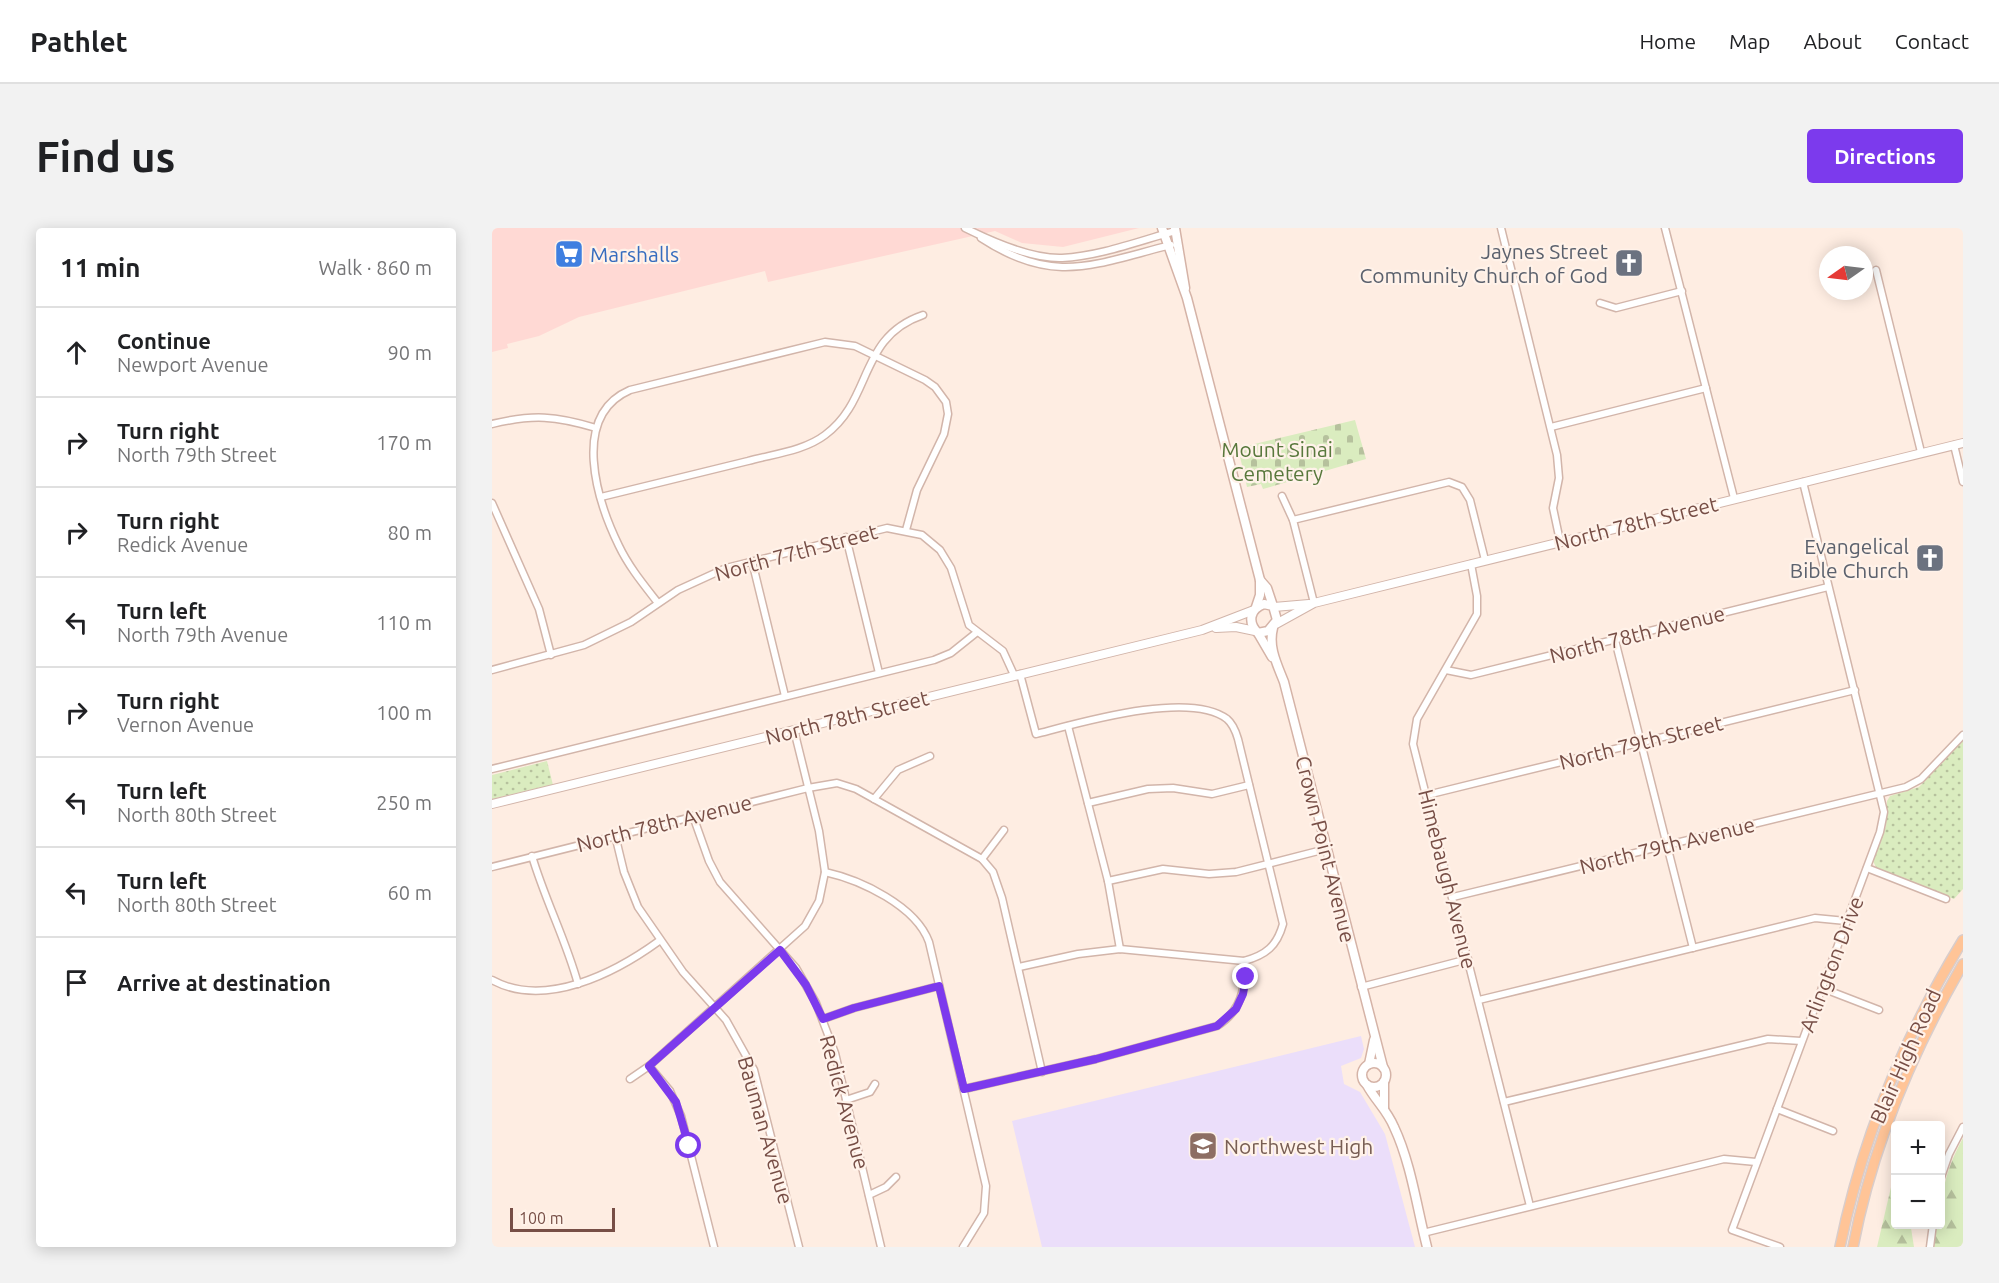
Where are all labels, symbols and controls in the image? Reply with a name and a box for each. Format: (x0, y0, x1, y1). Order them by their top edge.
text: Pathlet (30, 26, 128, 57)
text: Home (1639, 29, 1696, 53)
text: Map (1729, 29, 1770, 53)
text: About (1803, 29, 1862, 53)
text: Contact (1895, 29, 1969, 53)
button: Directions (1807, 129, 1963, 183)
text: Find us (36, 133, 175, 180)
supermarket icon: Marshalls (553, 238, 585, 270)
place label: Jaynes Street Community Church of God (1359, 239, 1608, 287)
place label: Marshalls (590, 242, 679, 266)
north arrow (1819, 246, 1873, 300)
church icon: Jaynes Street Community Church of God (1613, 247, 1645, 279)
text: 11 min (60, 253, 140, 282)
text: Walk · 860 m (319, 256, 432, 279)
text: Continue (117, 328, 211, 353)
icon: ahead (60, 336, 93, 369)
text: 90 m (388, 341, 432, 364)
text: Newport Avenue (117, 353, 269, 376)
text: Turn right (117, 418, 219, 443)
icon: right (60, 426, 93, 459)
text: 170 m (376, 431, 432, 454)
park label: Mount Sinai Cemetery (1221, 437, 1333, 485)
text: North 79th Street (117, 443, 277, 466)
street label: North 78th Street (1552, 491, 1720, 555)
text: Turn right (117, 508, 219, 533)
icon: right (60, 516, 93, 549)
street label: North 77th Street (712, 519, 880, 585)
text: 80 m (388, 521, 432, 544)
text: Redick Avenue (117, 533, 248, 556)
place label: Evangelical Bible Church (1790, 534, 1909, 582)
church icon: Evangelical Bible Church (1914, 542, 1946, 574)
text: Turn left (117, 598, 207, 623)
street label: North 78th Avenue (1547, 601, 1727, 667)
icon: left (60, 606, 93, 639)
text: 110 m (376, 611, 432, 634)
text: North 79th Avenue (117, 623, 288, 646)
street label: North 78th Street (763, 685, 931, 749)
text: Turn right (117, 688, 219, 713)
icon: right (60, 696, 93, 729)
text: 100 m (376, 701, 432, 724)
street label: North 79th Street (1557, 710, 1725, 774)
text: Vernon Avenue (117, 713, 254, 736)
street label: Crown Point Avenue (1291, 753, 1361, 945)
text: Turn left (117, 778, 207, 803)
icon: left (60, 786, 93, 819)
street label: Himebaugh Avenue (1414, 787, 1482, 971)
street label: North 78th Avenue (574, 790, 754, 856)
text: 250 m (376, 791, 432, 814)
text: North 80th Street (117, 803, 277, 826)
street label: North 79th Avenue (1577, 812, 1757, 878)
text: Turn left (117, 868, 207, 893)
icon: left (60, 876, 93, 909)
text: 60 m (388, 881, 432, 904)
text: North 80th Street (117, 893, 277, 916)
street label: Arlington Drive (1794, 893, 1868, 1035)
route end (1232, 963, 1258, 989)
icon: arrive (60, 966, 93, 999)
text: Arrive at destination (117, 970, 331, 995)
street label: Blair High Road (1865, 985, 1945, 1127)
street label: Redick Avenue (816, 1032, 874, 1172)
street label: Bauman Avenue (733, 1053, 799, 1207)
map controls (1891, 1121, 1945, 1229)
button: + (1891, 1121, 1945, 1175)
school or university icon: Northwest High (1187, 1130, 1219, 1162)
route start (675, 1132, 701, 1158)
place label: Northwest High (1224, 1134, 1373, 1158)
button: − (1891, 1175, 1945, 1229)
scale bar (510, 1205, 615, 1232)
text: 100 m (519, 1209, 564, 1227)

